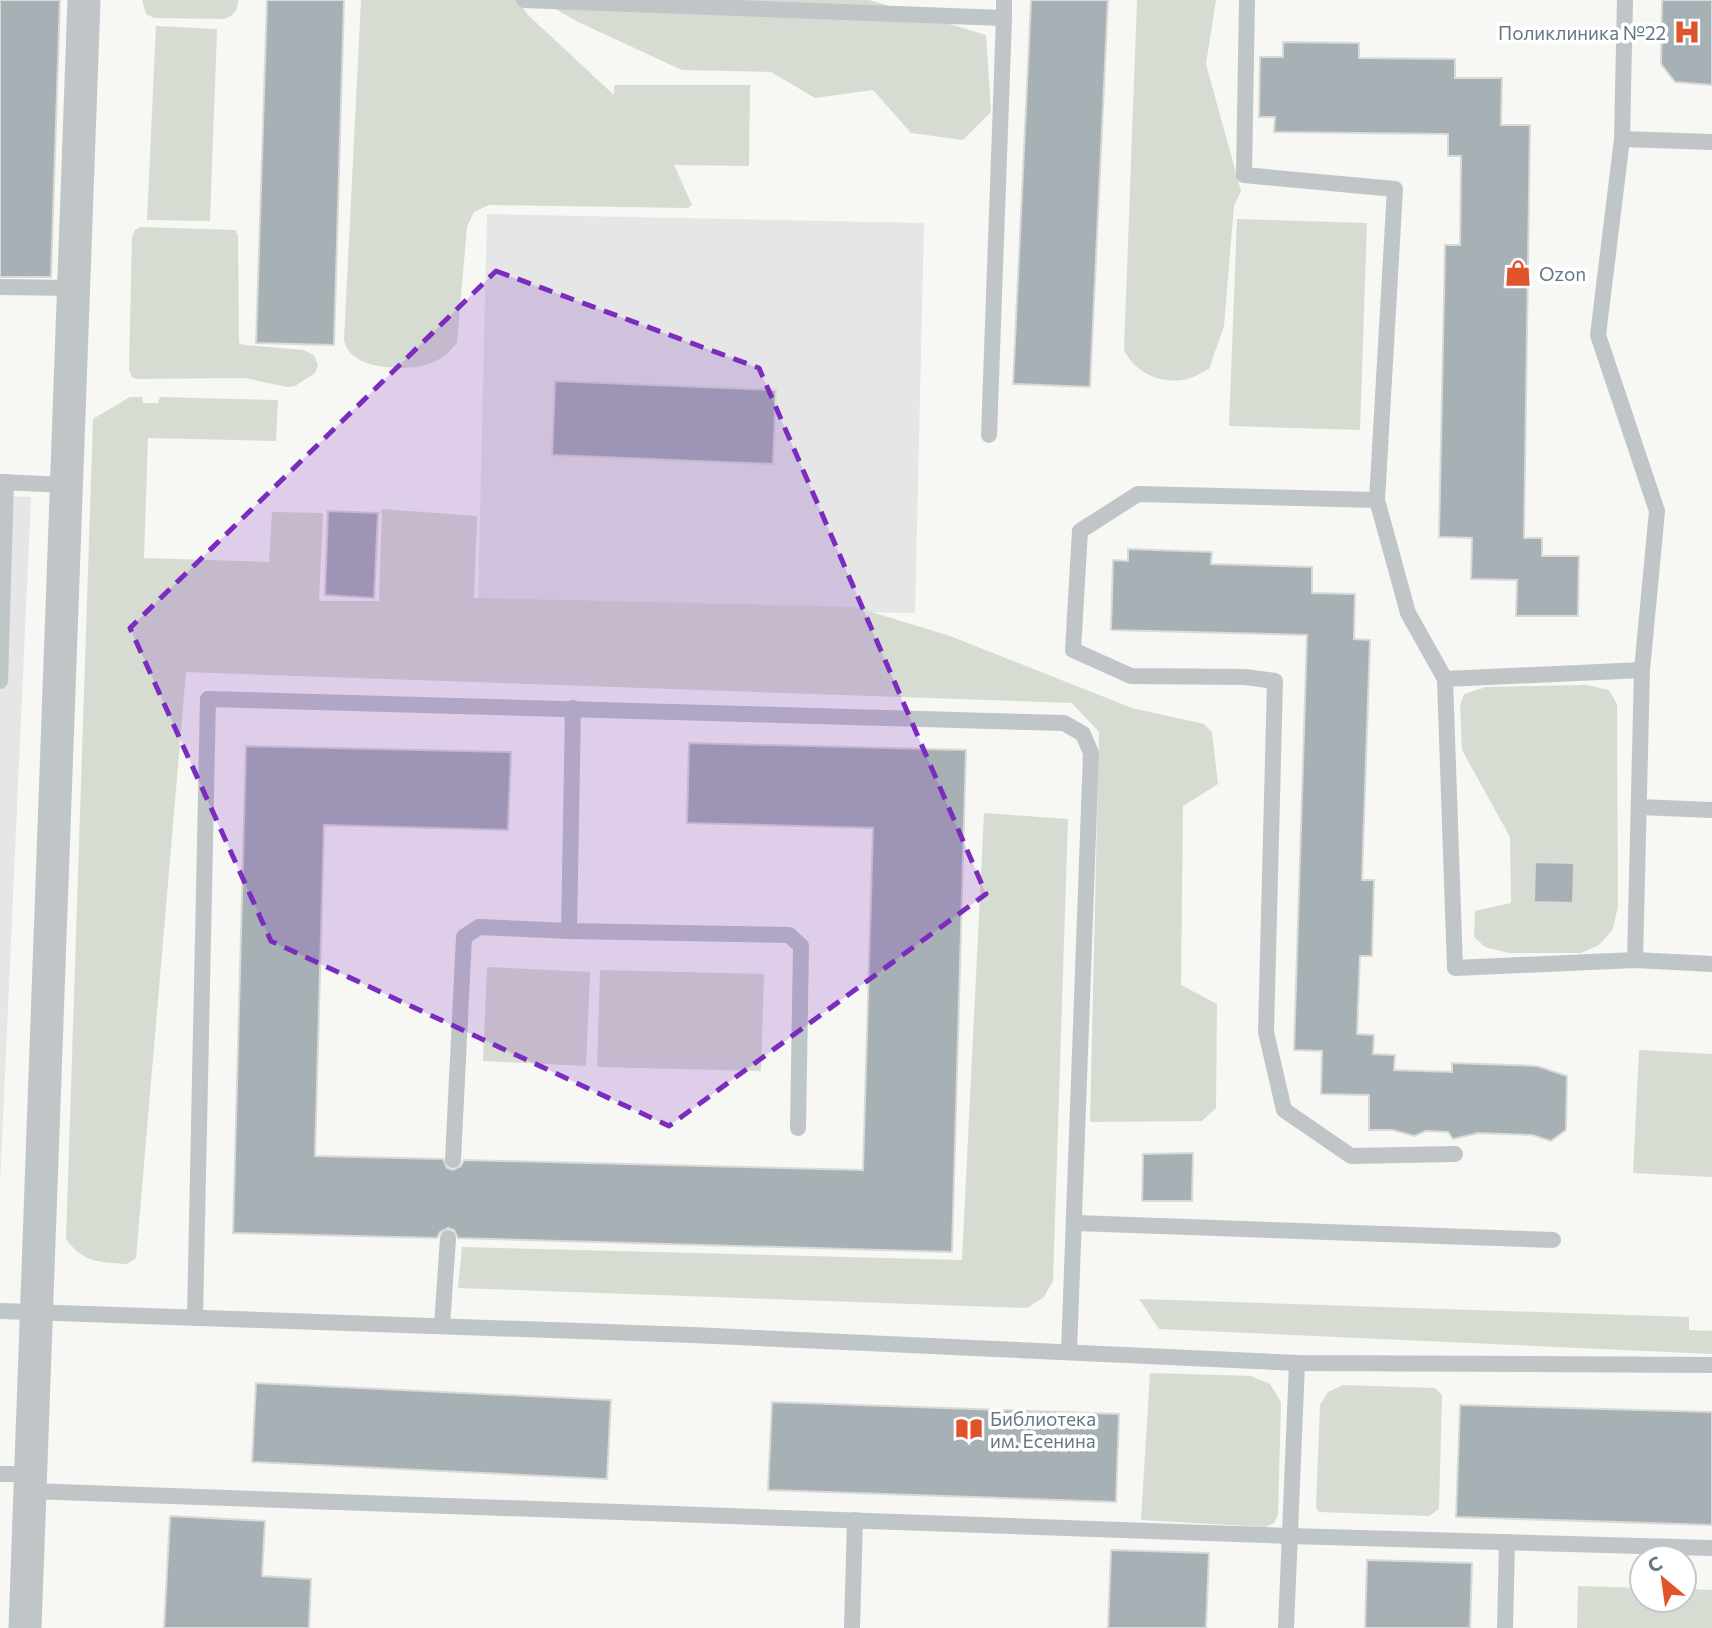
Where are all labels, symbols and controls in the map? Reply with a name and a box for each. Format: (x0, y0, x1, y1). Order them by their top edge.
hospital icon: Поликлиника №22 (1672, 17, 1702, 47)
place label: Поликлиника №22 (1498, 21, 1666, 44)
shop icon: Ozon (1503, 258, 1533, 288)
place label: Ozon (1539, 262, 1586, 285)
place label: Библиотека им. Есенина (990, 1407, 1096, 1452)
library icon: Библиотека им. Есенина (954, 1414, 984, 1444)
north arrow (1628, 1544, 1698, 1614)
text: С (1643, 1550, 1666, 1577)

